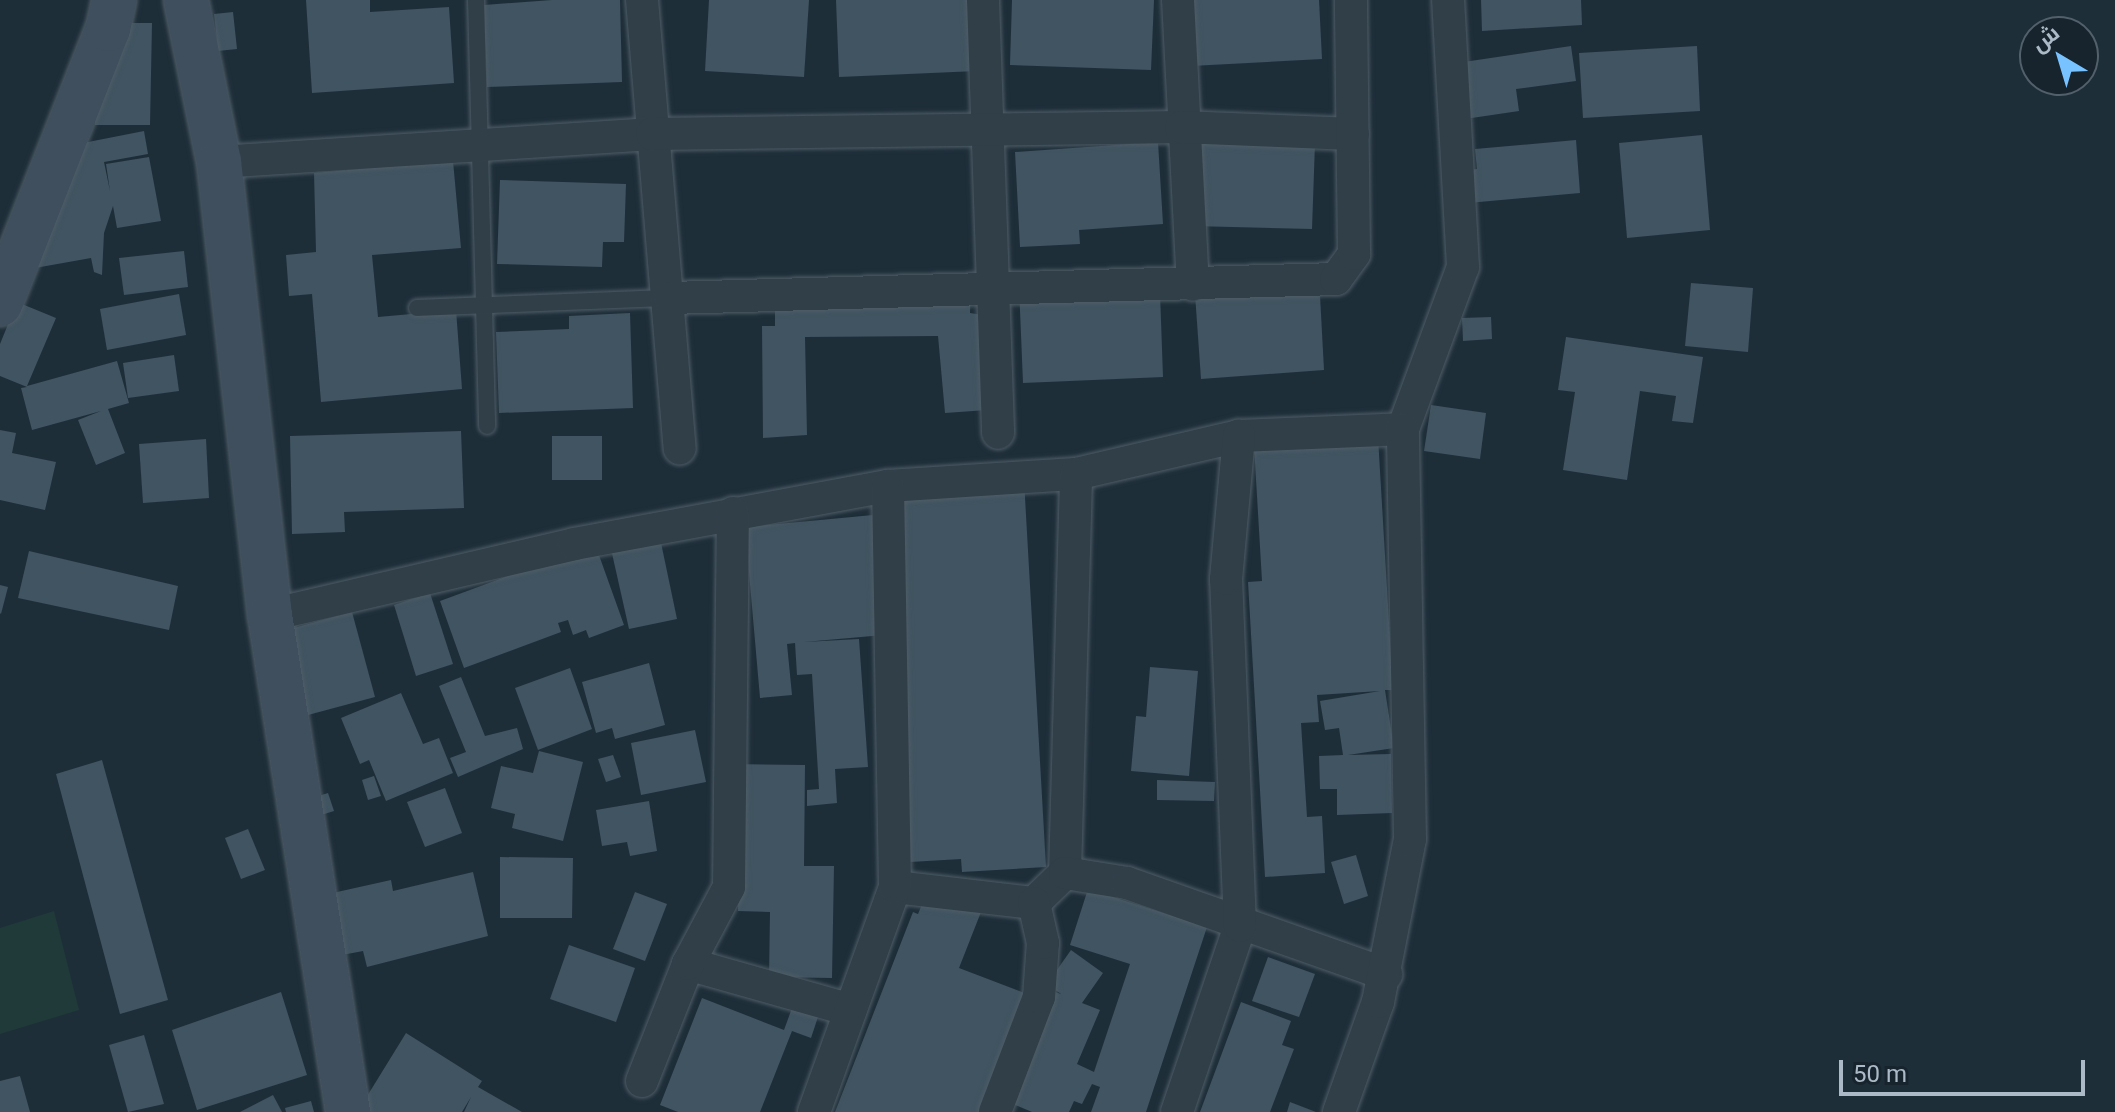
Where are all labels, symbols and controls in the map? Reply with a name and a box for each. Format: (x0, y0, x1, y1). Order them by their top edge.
north arrow (2019, 16, 2099, 96)
text: ش (2026, 20, 2064, 57)
scale bar (1843, 1044, 2089, 1094)
text: 50 m (1853, 1060, 1907, 1088)

